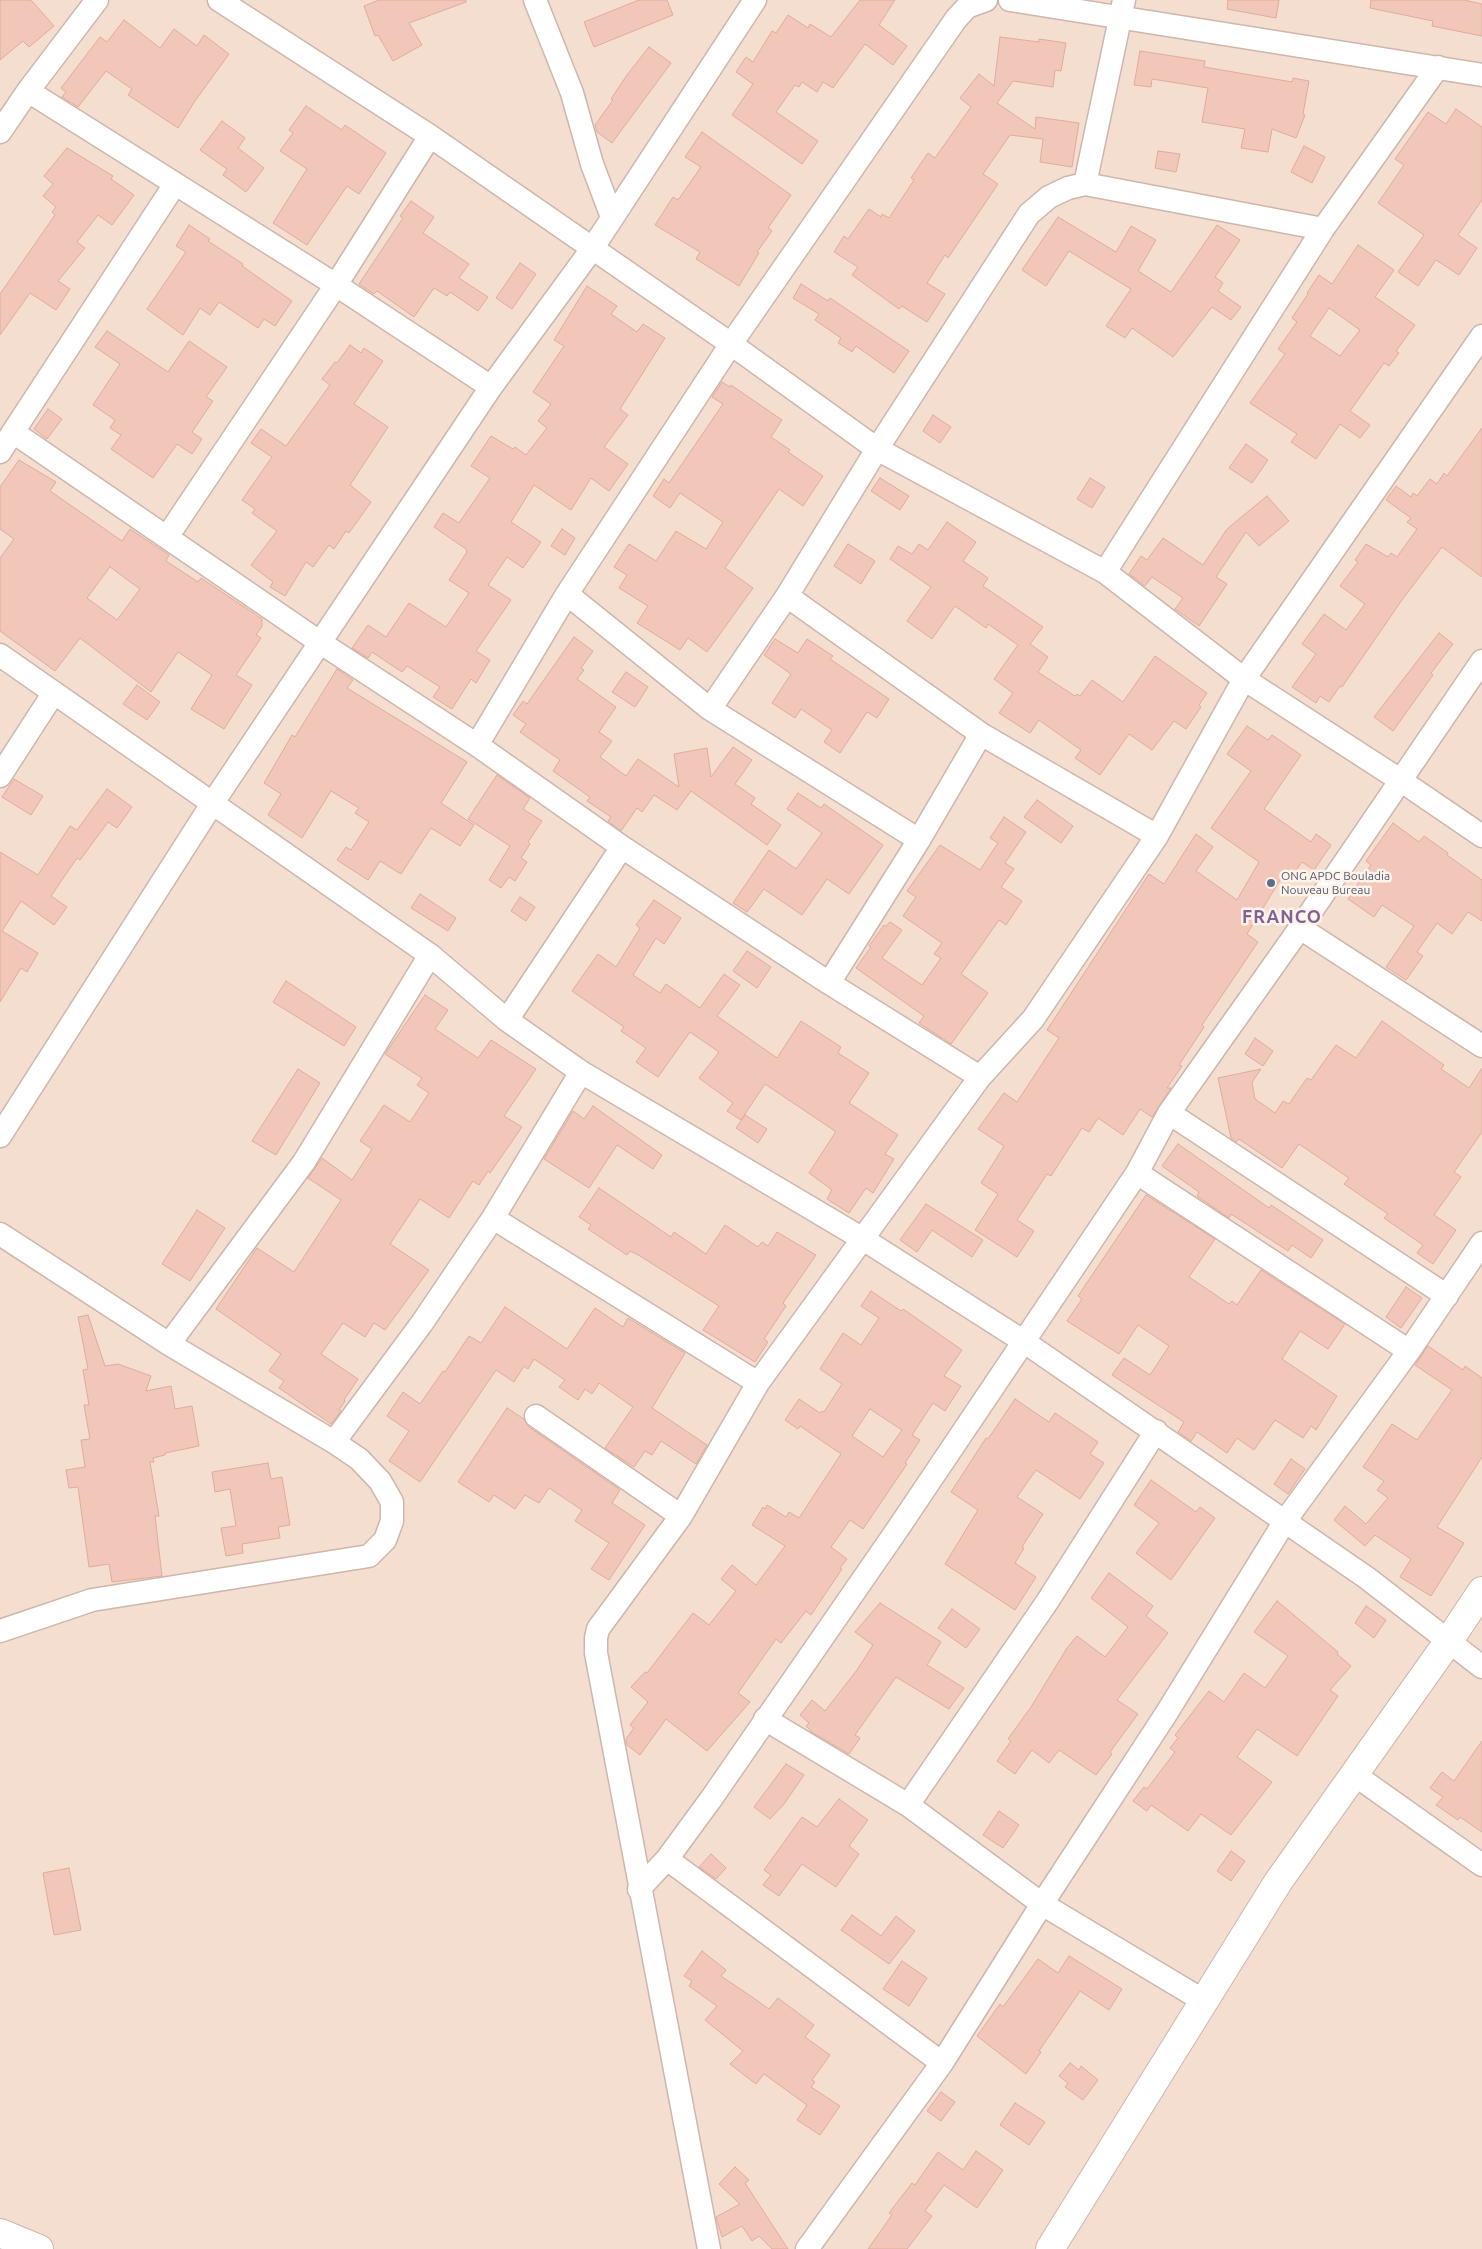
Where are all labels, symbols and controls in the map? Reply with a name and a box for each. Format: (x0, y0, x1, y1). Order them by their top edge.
place label: ONG APDC Bouladia Nouveau Bureau (1281, 869, 1390, 897)
marker: ONG APDC Bouladia Nouveau Bureau (1265, 877, 1277, 889)
district label: FRANCO (1241, 906, 1323, 928)

